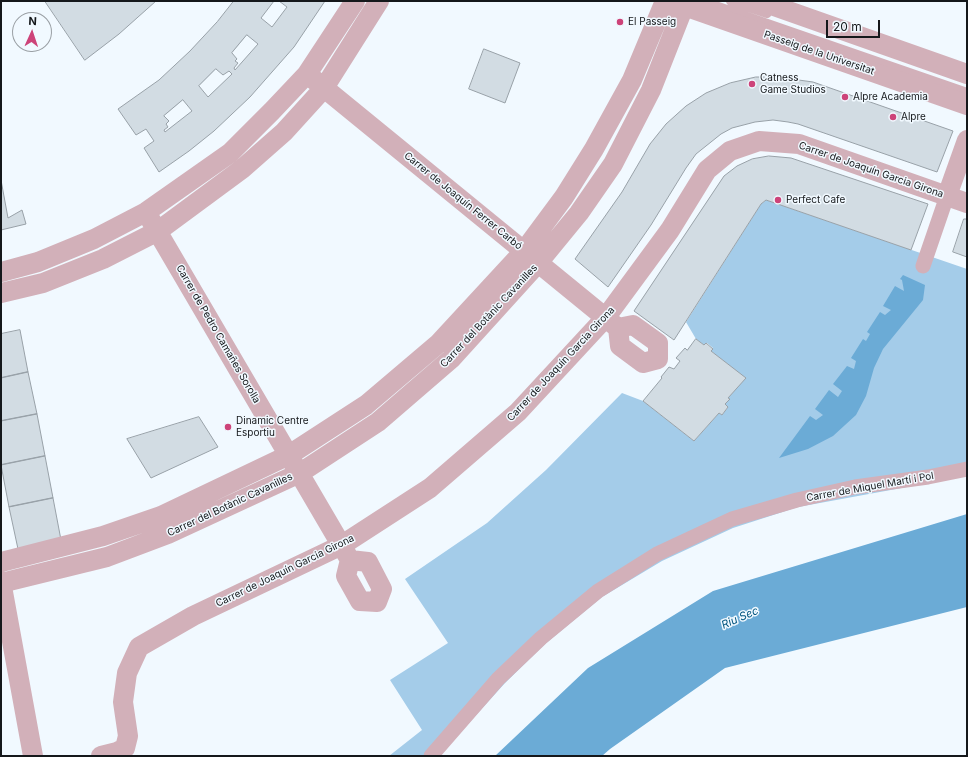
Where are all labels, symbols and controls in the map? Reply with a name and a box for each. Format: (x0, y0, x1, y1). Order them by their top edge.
north arrow (12, 12, 52, 52)
scale bar (828, 12, 882, 38)
text: N (28, 14, 37, 28)
place label: El Passeig (628, 16, 676, 28)
marker: El Passeig (615, 17, 625, 27)
text: 20 m (833, 19, 862, 34)
street label: Passeig de la Universitat (762, 28, 876, 78)
place label: Catness Game Studios (760, 72, 826, 96)
marker: Catness Game Studios (747, 79, 757, 89)
place label: Alpre Academia (853, 91, 928, 103)
marker: Alpre Academia (840, 92, 850, 102)
place label: Alpre (901, 111, 926, 123)
marker: Alpre (888, 112, 898, 122)
street label: Carrer de Joaquín Garcia Girona (797, 140, 945, 200)
street label: Carrer de Joaquín Ferrer Carbó (402, 150, 524, 252)
place label: Perfect Cafe (786, 194, 845, 206)
marker: Perfect Cafe (773, 195, 783, 205)
street label: Carrer del Botànic Cavanilles (438, 262, 540, 370)
street label: Carrer de Pedro Camañes Sorolla (173, 263, 263, 405)
street label: Carrer de Joaquín Garcia Girona (505, 304, 617, 424)
place label: Dinamic Centre Esportiu (236, 415, 309, 438)
marker: Dinamic Centre Esportiu (223, 422, 233, 432)
street label: Carrer de Miquel Martí i Pol (805, 470, 935, 504)
street label: Carrer del Botànic Cavanilles (166, 471, 294, 539)
street label: Carrer de Joaquín Garcia Girona (214, 532, 356, 610)
water label: Riu Sec (719, 604, 761, 632)

